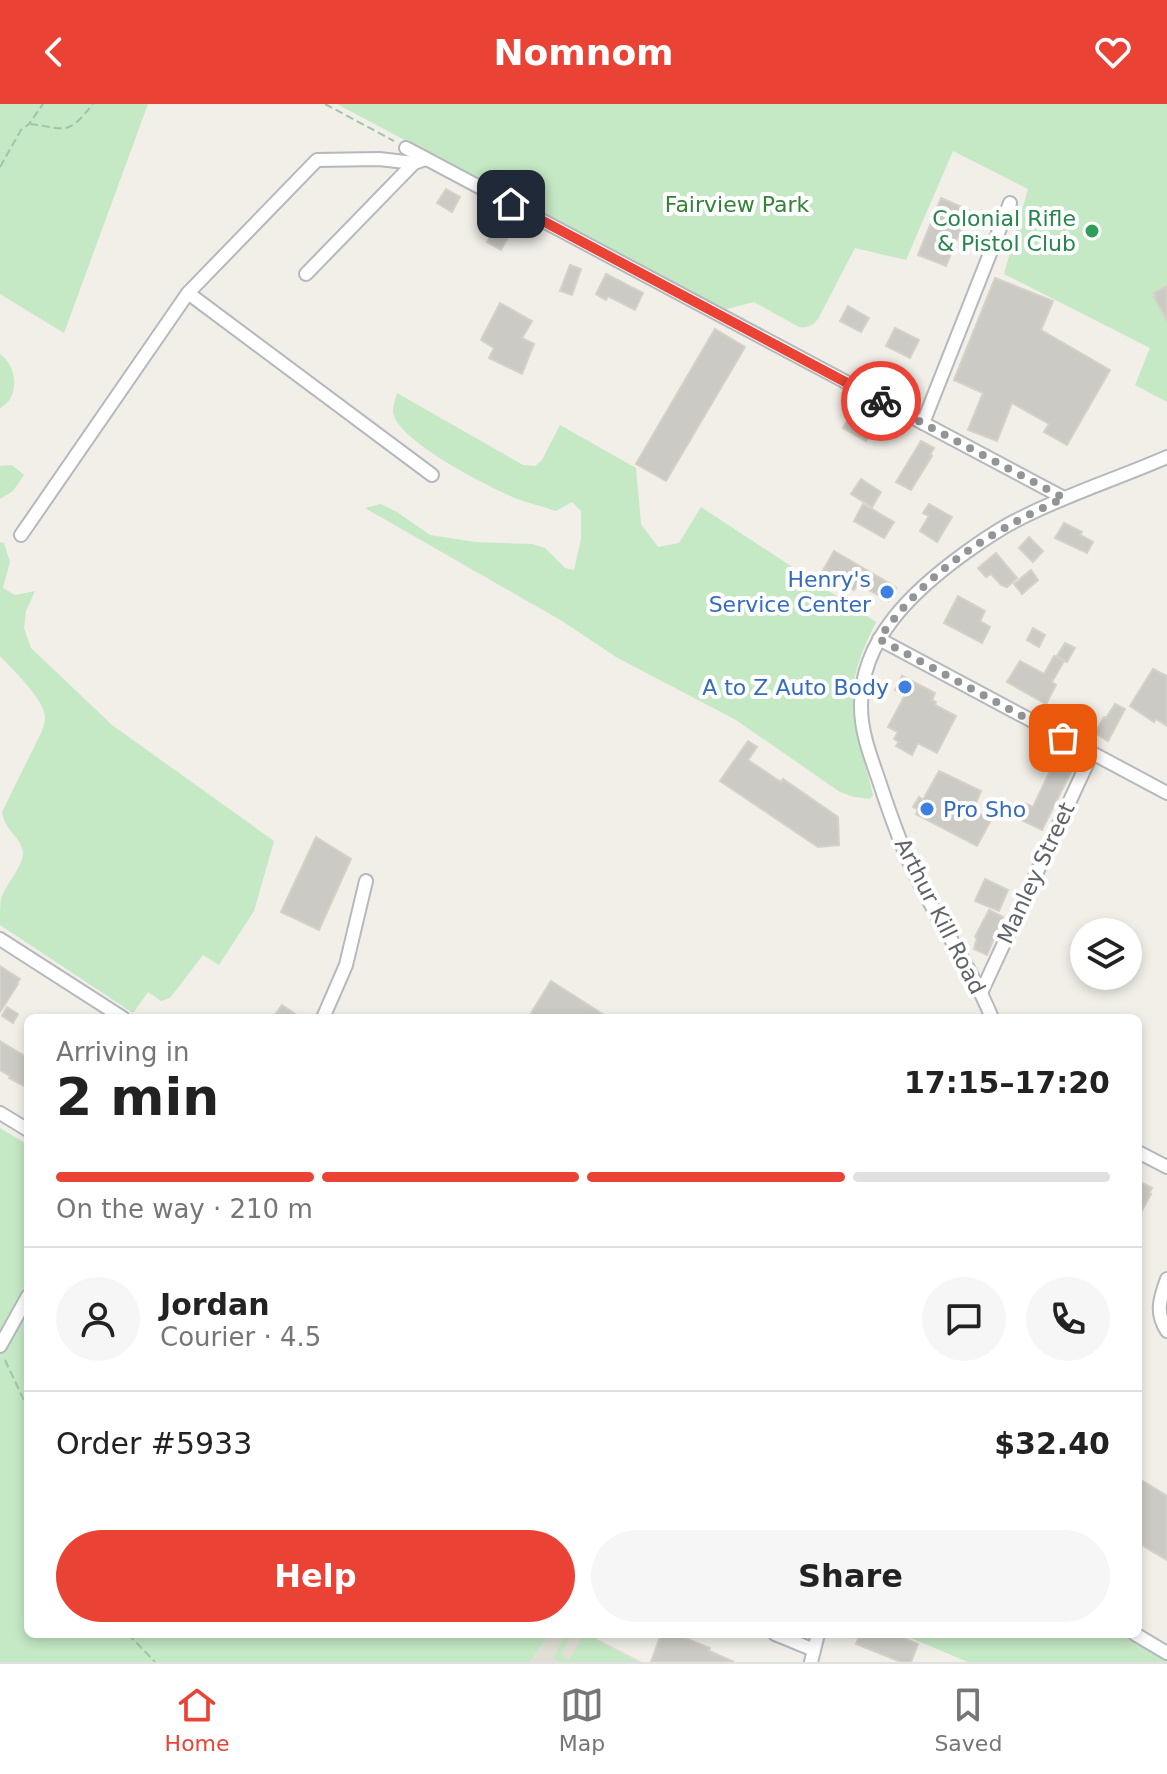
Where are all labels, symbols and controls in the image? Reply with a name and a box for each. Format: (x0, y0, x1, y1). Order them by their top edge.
icon: back (32, 30, 76, 74)
icon: heart (1091, 30, 1135, 74)
text: Nomnom (493, 32, 674, 73)
pin (477, 170, 545, 238)
icon: home (489, 182, 533, 226)
park label: Fairview Park (665, 192, 809, 217)
place label: Colonial Rifle & Pistol Club (932, 206, 1076, 256)
marker: Colonial Rifle & Pistol Club (1083, 222, 1101, 240)
courier (841, 361, 921, 441)
icon: bike (859, 379, 903, 423)
place label: Henry's Service Center (709, 567, 872, 617)
marker: Henry's Service Center (878, 583, 896, 601)
place label: A to Z Auto Body (702, 675, 889, 700)
marker: A to Z Auto Body (896, 678, 914, 696)
pin (1029, 704, 1097, 772)
icon: bag (1041, 716, 1085, 760)
place label: Pro Sho (943, 797, 1026, 822)
street label: Manley Street (992, 798, 1080, 948)
marker: Pro Sho (918, 800, 936, 818)
street label: Arthur Kill Road (890, 834, 990, 998)
map controls (1070, 918, 1142, 990)
button: layers (1070, 918, 1142, 990)
text: Arriving in (56, 1037, 190, 1067)
text: 17:15–17:20 (904, 1065, 1110, 1100)
text: 2 min (56, 1067, 219, 1127)
text: On the way · 210 m (56, 1194, 313, 1224)
button: person (56, 1277, 140, 1361)
button: chat (922, 1277, 1006, 1361)
button: phone (1026, 1277, 1110, 1361)
text: Jordan (160, 1287, 270, 1322)
text: Courier · 4.5 (160, 1322, 321, 1352)
text: Order #5933 (56, 1426, 252, 1461)
text: $32.40 (994, 1426, 1110, 1461)
button: Help (56, 1530, 575, 1622)
button: Share (591, 1530, 1110, 1622)
tab: Home (165, 1683, 230, 1756)
tab: Map (559, 1683, 605, 1756)
tab: Saved (934, 1683, 1002, 1756)

